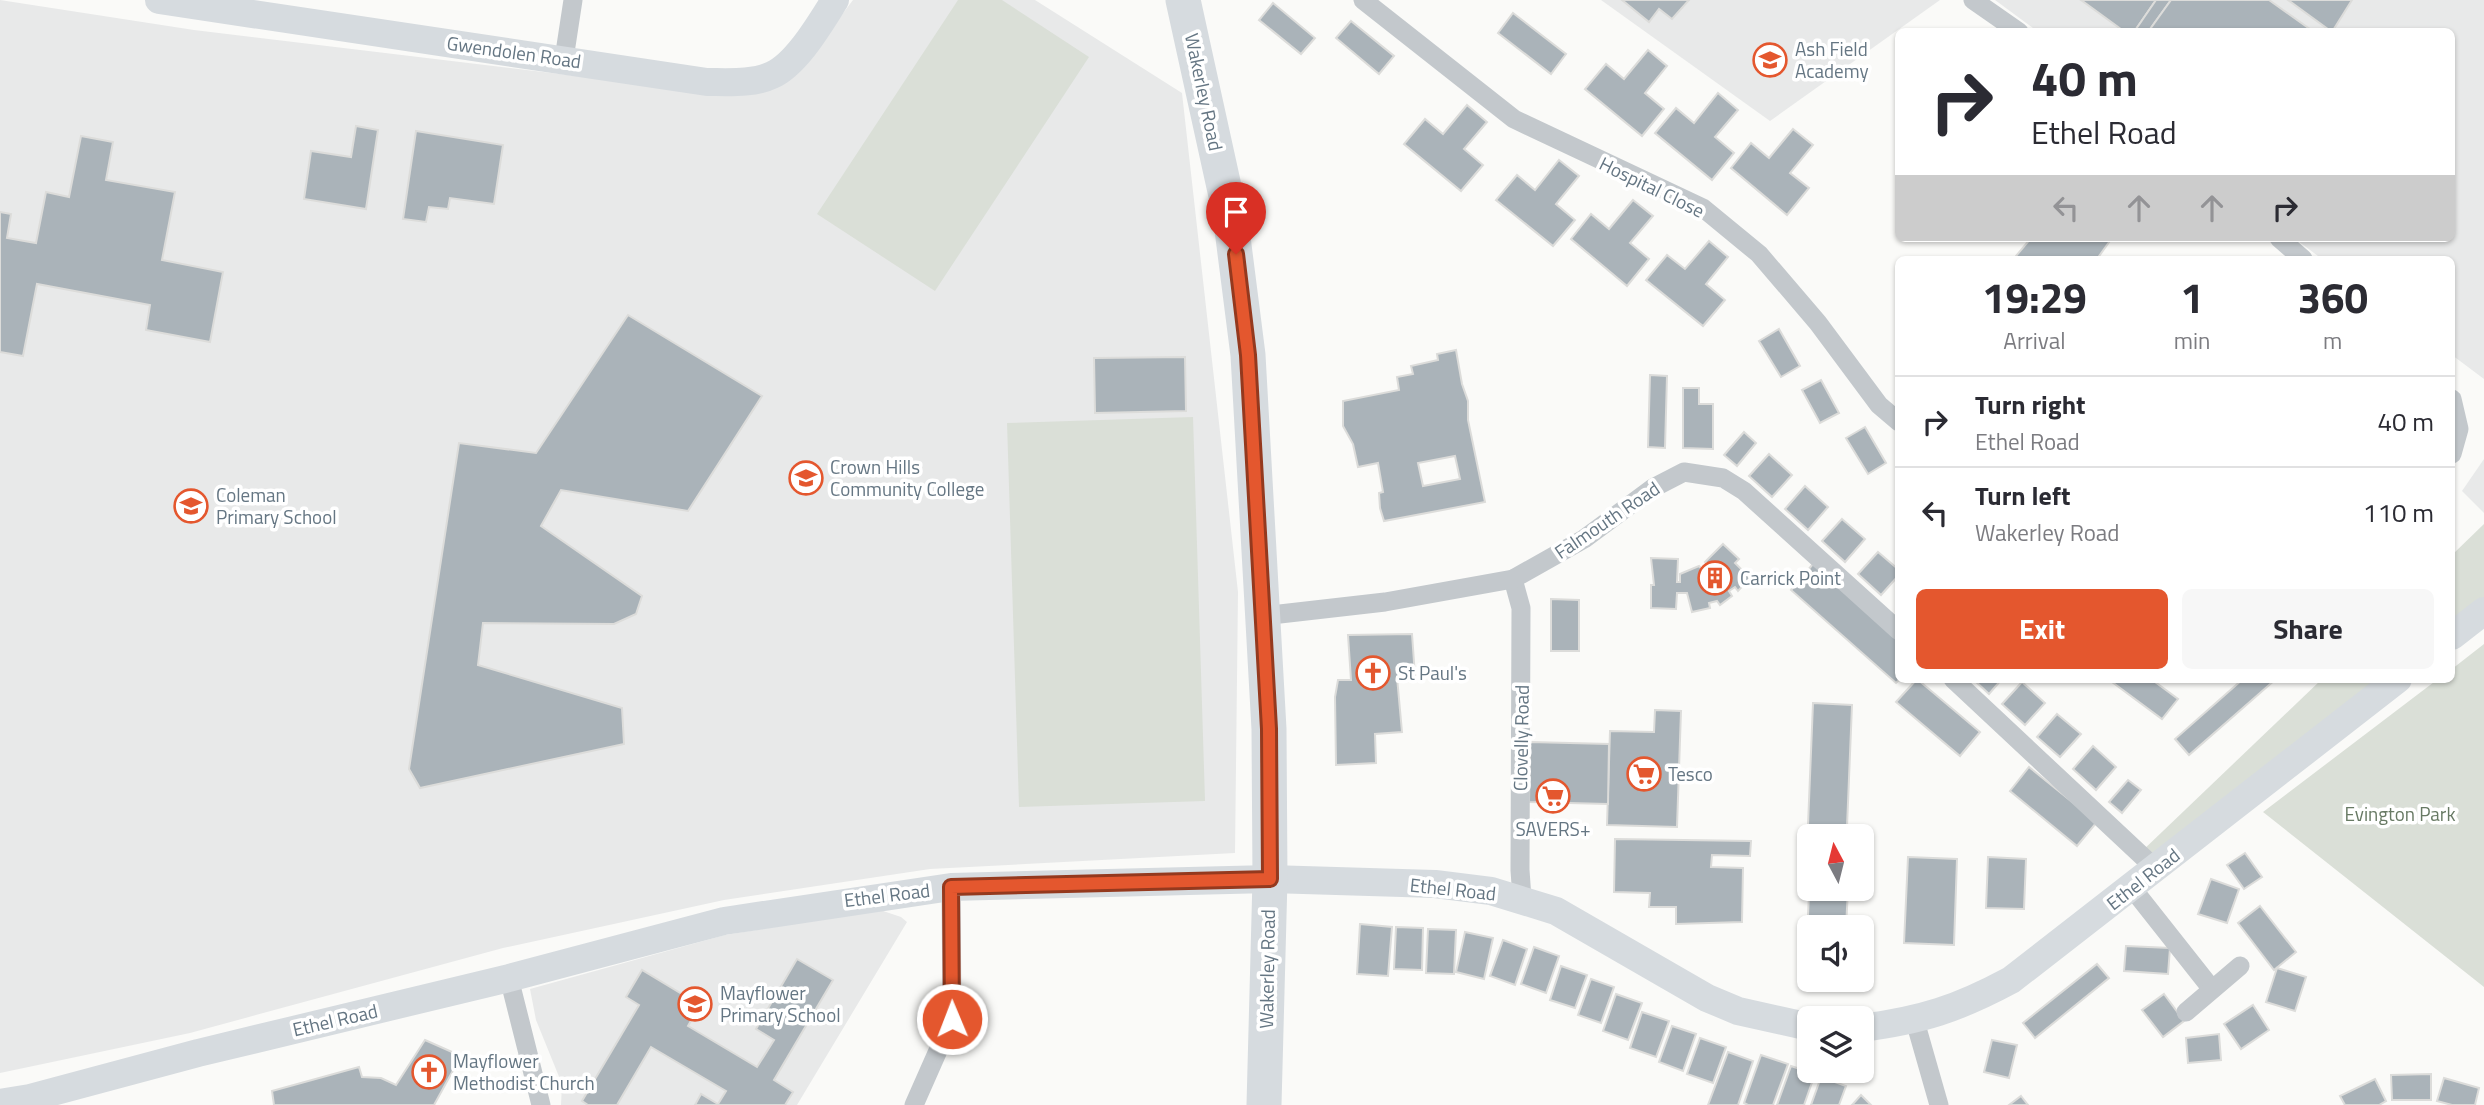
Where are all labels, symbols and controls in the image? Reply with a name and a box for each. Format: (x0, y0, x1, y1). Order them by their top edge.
street label: Gwendolen Road (445, 28, 583, 75)
street label: Wakerley Road (1178, 30, 1231, 153)
place label: Ash Field Academy (1795, 34, 1869, 85)
text: 40 m (2031, 40, 2138, 115)
school or university icon: Ash Field Academy (1751, 41, 1789, 79)
icon: right (1916, 56, 2007, 147)
text: Ethel Road (2031, 108, 2177, 156)
street label: Hospital Close (1595, 149, 1710, 225)
pin (1206, 182, 1266, 254)
icon: left (2047, 189, 2085, 227)
icon: ahead (2120, 189, 2158, 227)
icon: ahead (2193, 189, 2231, 227)
icon: right (2266, 189, 2304, 227)
icon: arrive (1217, 193, 1255, 231)
text: 19:29 (1982, 265, 2087, 329)
text: 1 (2180, 265, 2204, 329)
text: 360 (2297, 265, 2368, 329)
text: Arrival (2003, 323, 2066, 358)
text: min (2174, 323, 2210, 358)
text: m (2323, 323, 2342, 358)
text: Turn right (1975, 385, 2086, 424)
text: 40 m (2377, 402, 2434, 441)
icon: right (1916, 403, 1954, 441)
text: Ethel Road (1975, 424, 2080, 459)
place label: Crown Hills Community College (830, 452, 984, 503)
school or university icon: Crown Hills Community College (787, 459, 825, 497)
street label: Falmouth Road (1548, 474, 1665, 566)
text: Turn left (1975, 476, 2070, 515)
place label: Coleman Primary School (216, 480, 337, 531)
school or university icon: Coleman Primary School (172, 487, 210, 525)
text: 110 m (2363, 493, 2434, 532)
icon: left (1916, 494, 1954, 532)
text: Wakerley Road (1975, 515, 2120, 550)
building icon: Carrick Point (1696, 559, 1734, 597)
place label: Carrick Point (1740, 563, 1841, 592)
button: Exit (1916, 589, 2168, 669)
button: Share (2182, 589, 2434, 669)
church icon: St Paul's (1354, 654, 1392, 692)
place label: St Paul's (1398, 658, 1467, 687)
street label: Clovelly Road (1505, 685, 1536, 791)
supermarket icon: Tesco (1625, 755, 1663, 793)
place label: Tesco (1668, 759, 1713, 788)
supermarket icon: SAVERS+ (1534, 777, 1572, 815)
park label: Evington Park (2344, 799, 2456, 828)
place label: SAVERS+ (1515, 814, 1591, 843)
north arrow (1797, 824, 1874, 901)
map controls (1797, 824, 1874, 1083)
street label: Ethel Road (2100, 841, 2186, 917)
street label: Ethel Road (1408, 870, 1498, 907)
street label: Ethel Road (842, 875, 932, 914)
street label: Wakerley Road (1251, 909, 1282, 1029)
button: sound (1797, 915, 1874, 992)
place label: Mayflower Primary School (720, 978, 841, 1029)
position arrow (915, 982, 989, 1056)
school or university icon: Mayflower Primary School (676, 985, 714, 1023)
street label: Ethel Road (289, 996, 380, 1043)
button: layers (1797, 1006, 1874, 1083)
place label: Mayflower Methodist Church (453, 1046, 595, 1097)
church icon: Mayflower Methodist Church (410, 1053, 448, 1091)

